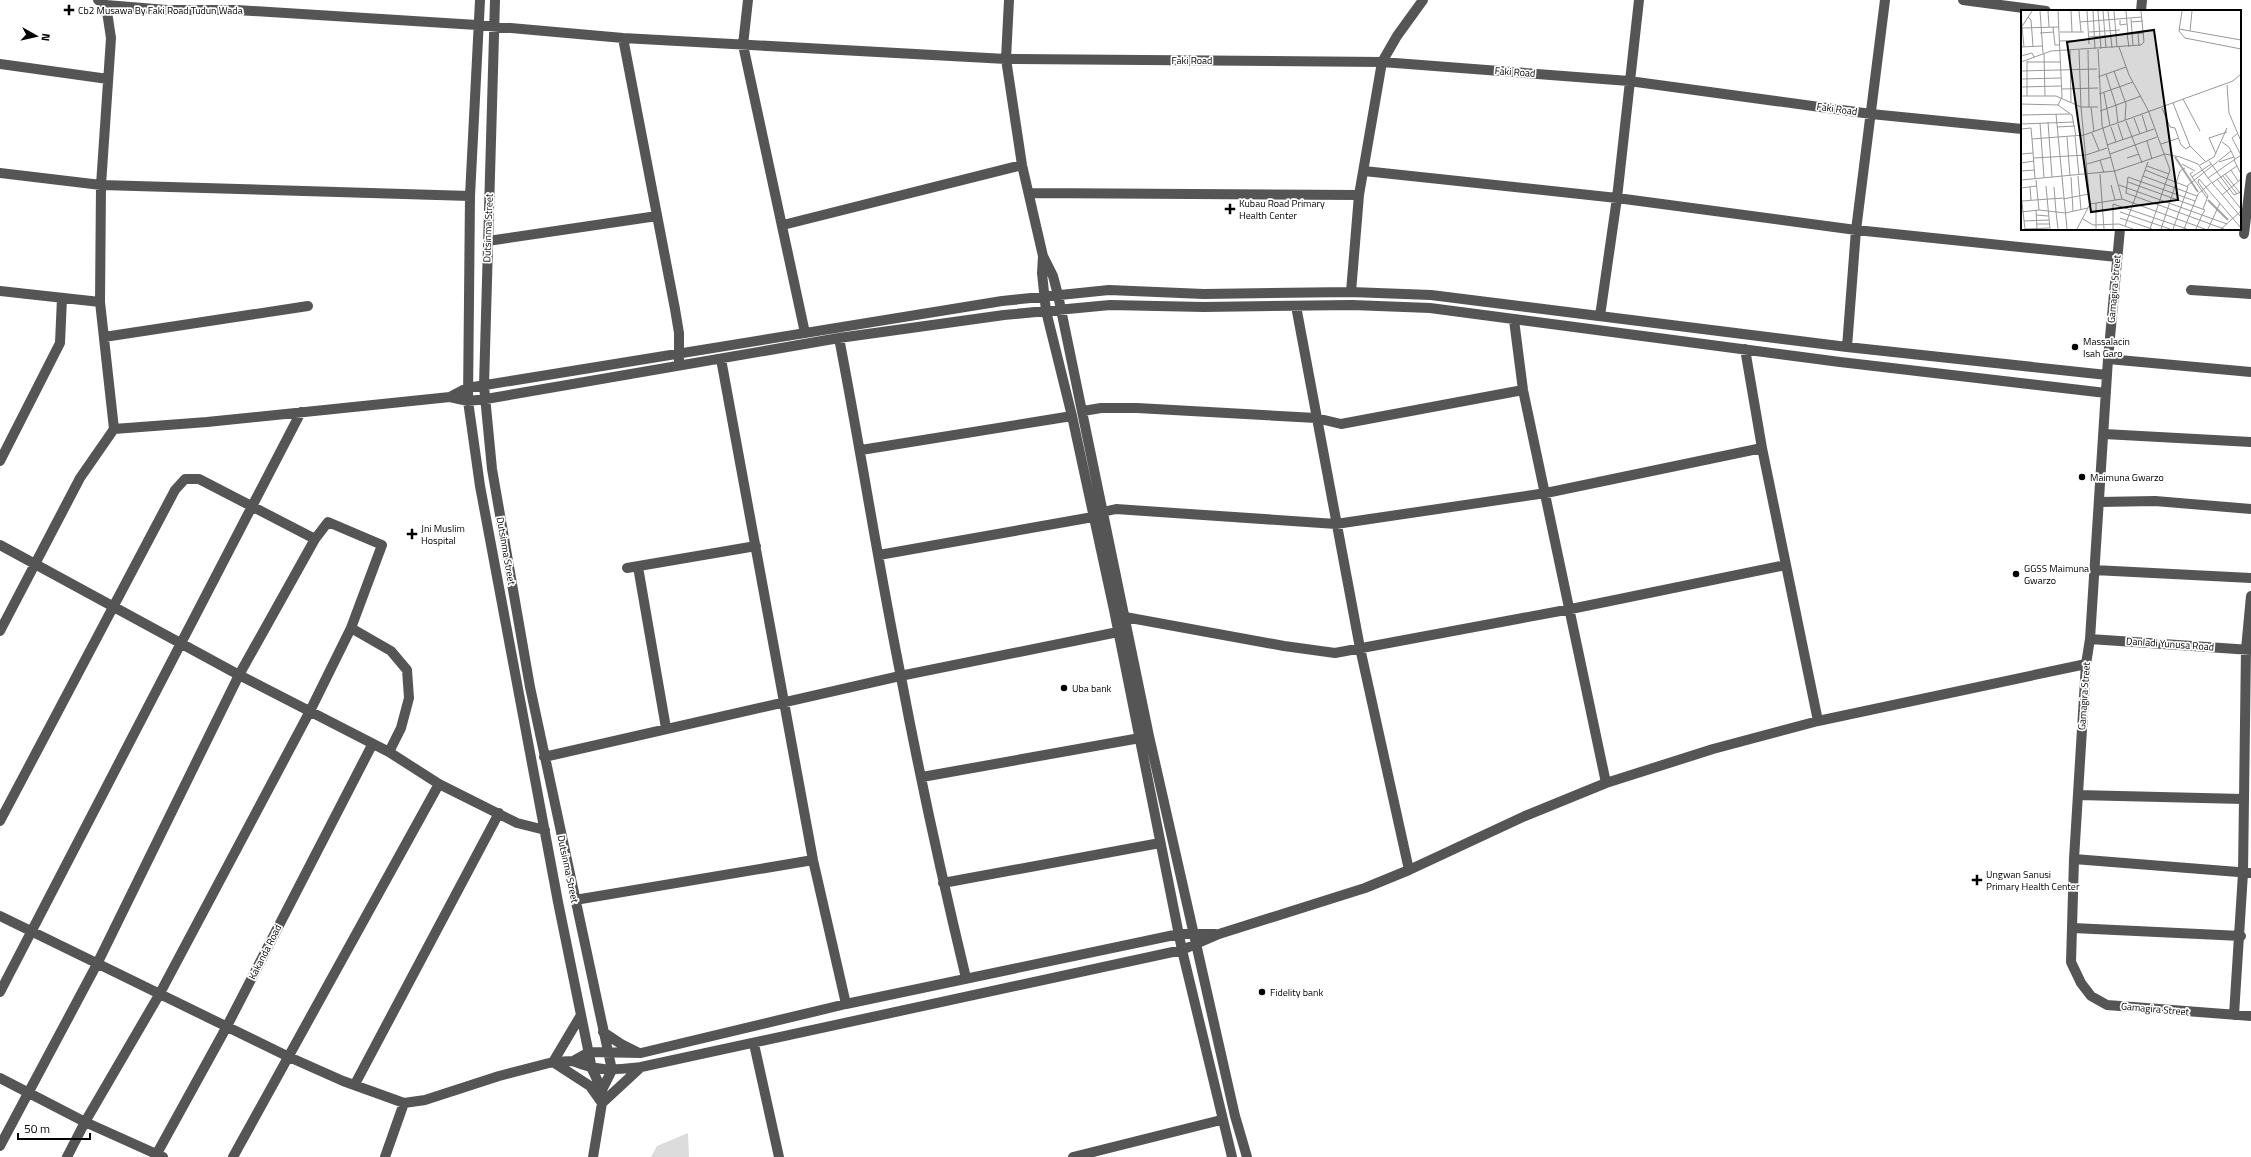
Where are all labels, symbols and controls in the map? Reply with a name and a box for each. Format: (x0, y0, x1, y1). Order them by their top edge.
place label: Cb2 Musawa By Faki Road Tudun Wada (78, 3, 243, 18)
marker: Cb2 Musawa By Faki Road Tudun Wada (63, 4, 75, 16)
inset map (2021, 10, 2241, 230)
north arrow (16, 16, 56, 56)
text: N (37, 33, 54, 42)
street label: Faki Road (1172, 53, 1212, 68)
street label: Faki Road (1494, 63, 1536, 81)
street label: Faki Road (1816, 99, 1858, 119)
street label: Dutsinma Street (479, 193, 497, 263)
place label: Kubau Road Primary Health Center (1239, 196, 1325, 223)
marker: Kubau Road Primary Health Center (1224, 203, 1236, 215)
street label: Gamagira Street (2104, 254, 2124, 324)
place label: Massalacin Isah Garo (2083, 334, 2130, 361)
marker: Massalacin Isah Garo (2070, 342, 2080, 352)
place label: Maimuna Gwarzo (2090, 470, 2164, 485)
marker: Maimuna Gwarzo (2077, 472, 2087, 482)
street label: Dutsinma Street (493, 516, 519, 587)
place label: Jni Muslim Hospital (421, 521, 465, 548)
marker: Jni Muslim Hospital (406, 528, 418, 540)
place label: GGSS Maimuna Gwarzo (2024, 561, 2089, 588)
marker: GGSS Maimuna Gwarzo (2011, 569, 2021, 579)
street label: Danladi Yunusa Road (2126, 633, 2214, 655)
street label: Gamagira Street (2074, 661, 2094, 731)
place label: Uba bank (1072, 681, 1112, 696)
marker: Uba bank (1059, 683, 1069, 693)
street label: Dutsinma Street (554, 834, 583, 905)
place label: Ungwan Sanusi Primary Health Center (1986, 867, 2080, 894)
marker: Ungwan Sanusi Primary Health Center (1971, 874, 1983, 886)
street label: Kakanda Road (245, 922, 285, 982)
place label: Fidelity bank (1270, 985, 1323, 1000)
marker: Fidelity bank (1257, 987, 1267, 997)
street label: Gamagira Street (2120, 999, 2190, 1019)
scale bar (18, 1115, 90, 1141)
text: 50 m (24, 1119, 50, 1138)

